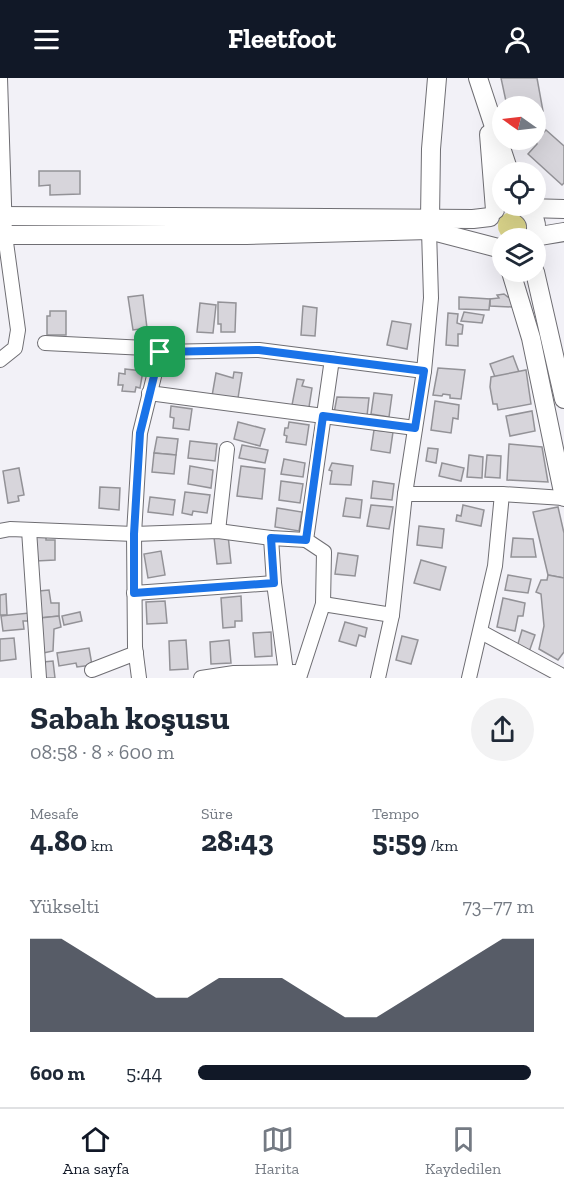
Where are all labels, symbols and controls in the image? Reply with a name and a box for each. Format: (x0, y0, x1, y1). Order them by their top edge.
icon: menu (30, 23, 63, 56)
text: Fleetfoot (228, 23, 336, 55)
icon: person (501, 23, 534, 56)
north arrow (492, 96, 546, 150)
map controls (492, 96, 546, 282)
button: locate (492, 162, 546, 216)
button: layers (492, 228, 546, 282)
pin (134, 326, 185, 377)
icon: arrive (143, 335, 176, 368)
text: Sabah koşusu (30, 698, 230, 737)
button: share (471, 698, 534, 761)
text: 08:58 · 8 × 600 m (30, 740, 174, 764)
text: Mesafe (30, 804, 79, 823)
text: Süre (201, 804, 233, 823)
text: Tempo (372, 804, 419, 823)
text: 4.80 (30, 823, 87, 859)
text: 28:43 (201, 823, 274, 859)
text: 5:59 (372, 823, 427, 859)
text: km (87, 836, 113, 855)
text: /km (427, 836, 458, 855)
text: Yükselti (30, 894, 99, 918)
text: 73–77 m (462, 894, 534, 918)
text: 600 m (30, 1061, 85, 1085)
text: 5:44 (126, 1061, 162, 1085)
tab: Ana sayfa (63, 1123, 129, 1178)
tab: Harita (255, 1123, 299, 1178)
tab: Kaydedilen (425, 1123, 501, 1178)

